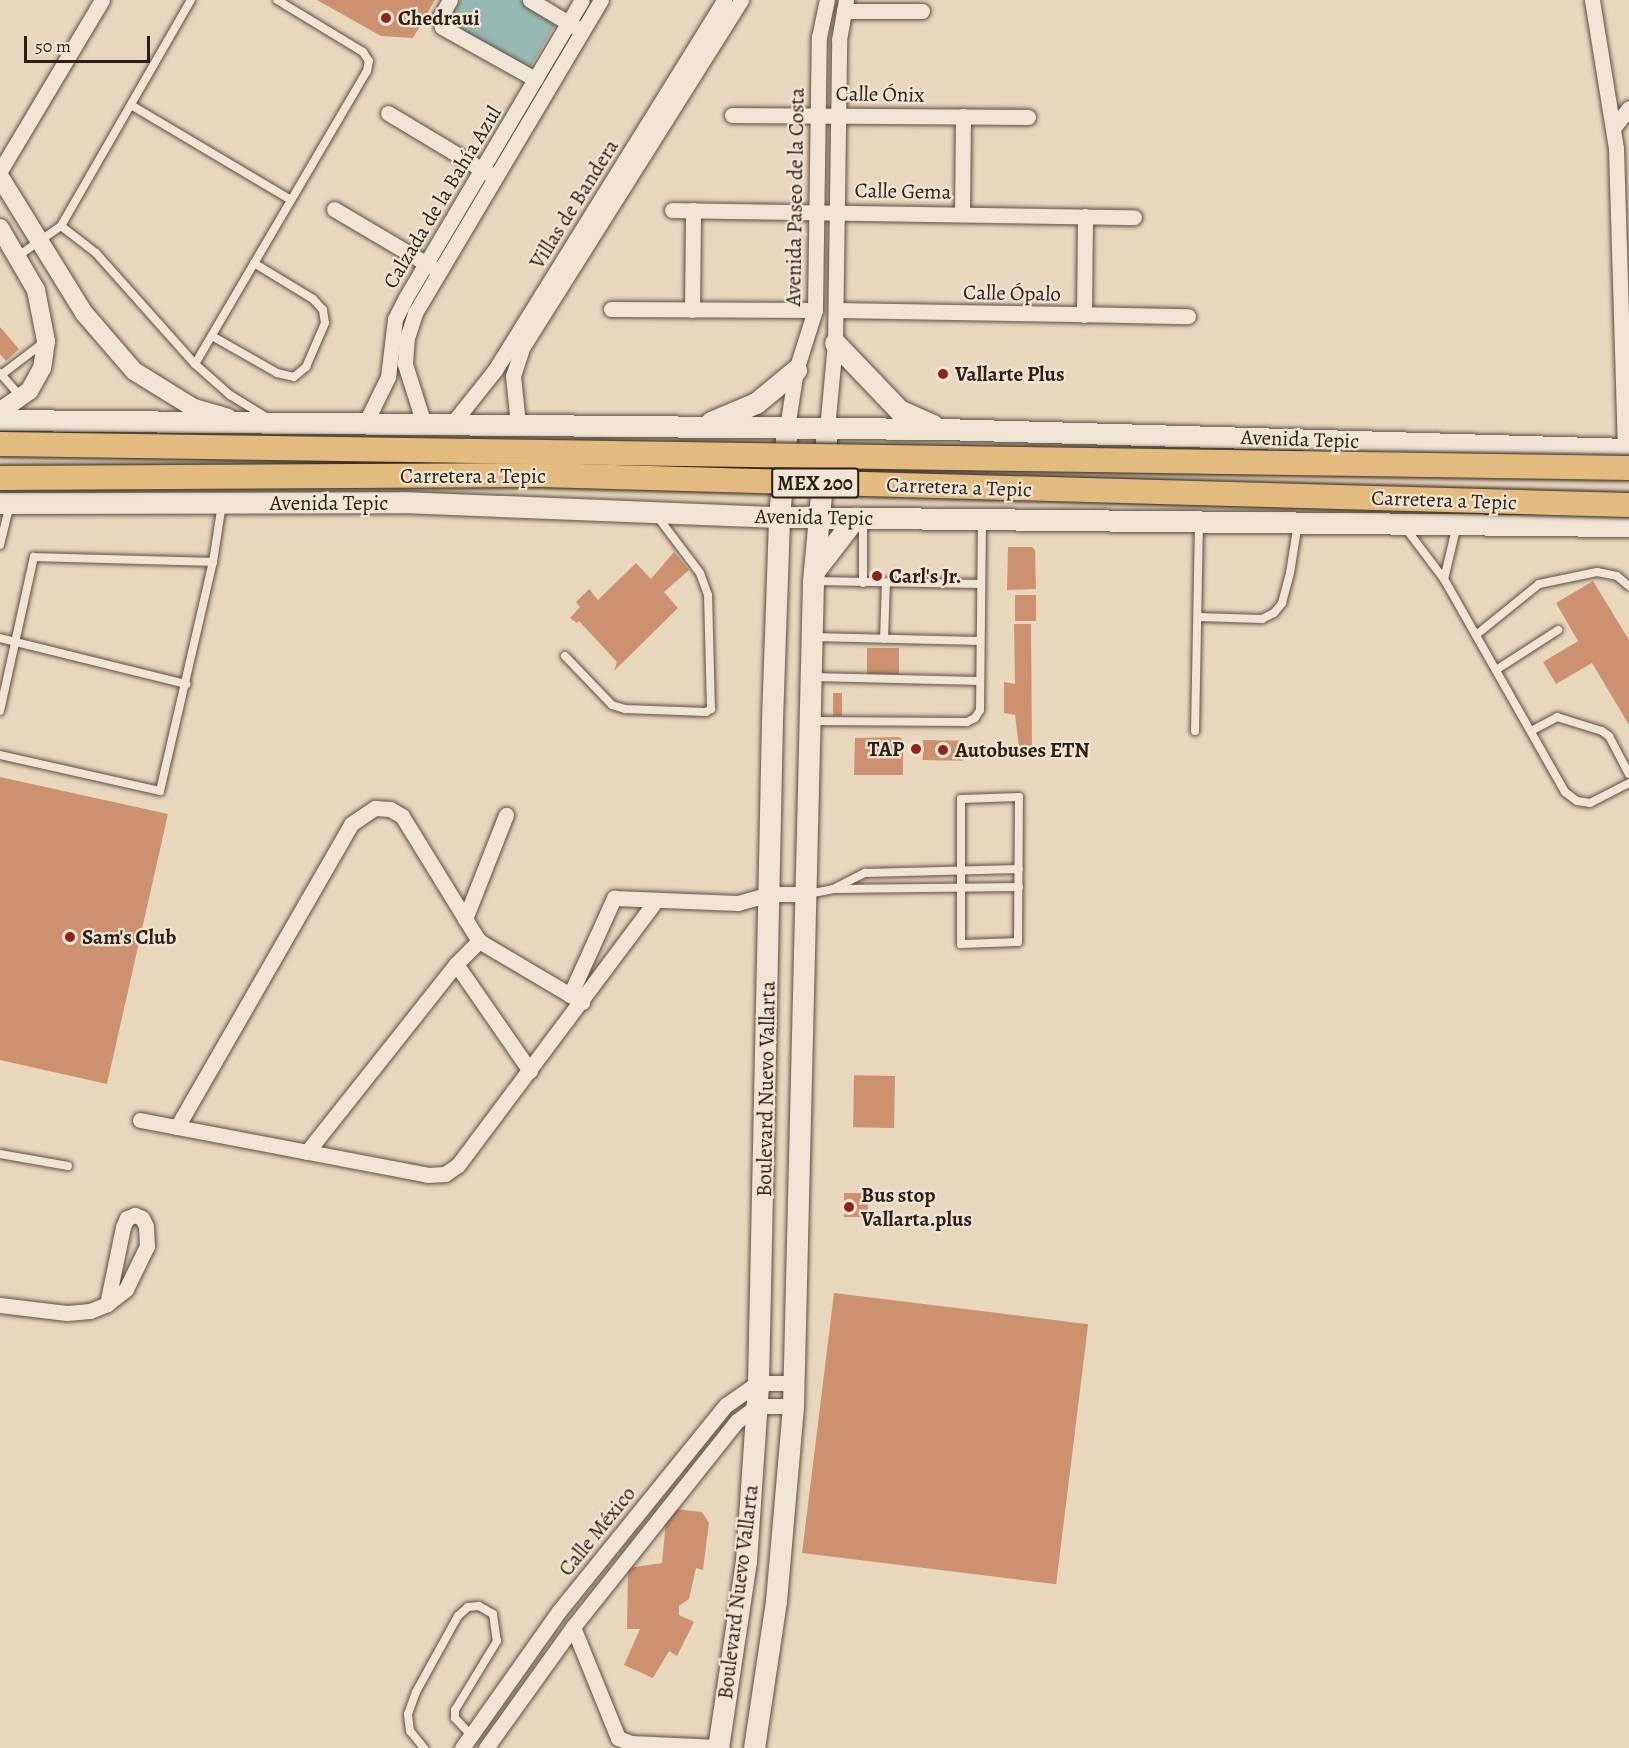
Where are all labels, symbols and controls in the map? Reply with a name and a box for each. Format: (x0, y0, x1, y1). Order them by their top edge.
place label: Chedraui (398, 5, 480, 31)
marker: Chedraui (379, 11, 393, 25)
scale bar (27, 24, 153, 62)
text: 50 m (35, 34, 71, 58)
street label: Calle Ónix (835, 81, 925, 107)
street label: Avenida Paseo de la Costa (780, 88, 810, 306)
street label: Calzada de la Bahía Azul (378, 101, 506, 293)
street label: Villas de Bandera (524, 135, 624, 273)
street label: Calle Gema (854, 178, 952, 204)
street label: Calle Ópalo (963, 280, 1061, 306)
place label: Vallarte Plus (955, 361, 1065, 387)
marker: Vallarte Plus (936, 367, 950, 381)
street label: Avenida Tepic (1240, 424, 1360, 454)
street label: Carretera a Tepic (400, 463, 546, 489)
road number: MEX 200 (770, 466, 860, 500)
street label: Carretera a Tepic (886, 472, 1032, 502)
street label: Carretera a Tepic (1371, 485, 1517, 515)
street label: Avenida Tepic (270, 490, 388, 516)
street label: Avenida Tepic (755, 503, 873, 531)
place label: Carl's Jr. (889, 563, 962, 589)
marker: Carl's Jr. (870, 569, 884, 583)
place label: TAP (868, 736, 904, 762)
place label: Autobuses ETN (955, 737, 1089, 763)
marker: TAP (909, 742, 923, 756)
marker: Autobuses ETN (936, 743, 950, 757)
place label: Sam's Club (82, 924, 176, 950)
marker: Sam's Club (63, 930, 77, 944)
street label: Boulevard Nuevo Vallarta (752, 981, 780, 1197)
place label: Bus stop Vallarta.plus (861, 1182, 972, 1232)
marker: Bus stop Vallarta.plus (842, 1200, 856, 1214)
street label: Calle México (553, 1481, 641, 1581)
street label: Boulevard Nuevo Vallarta (712, 1483, 764, 1701)

